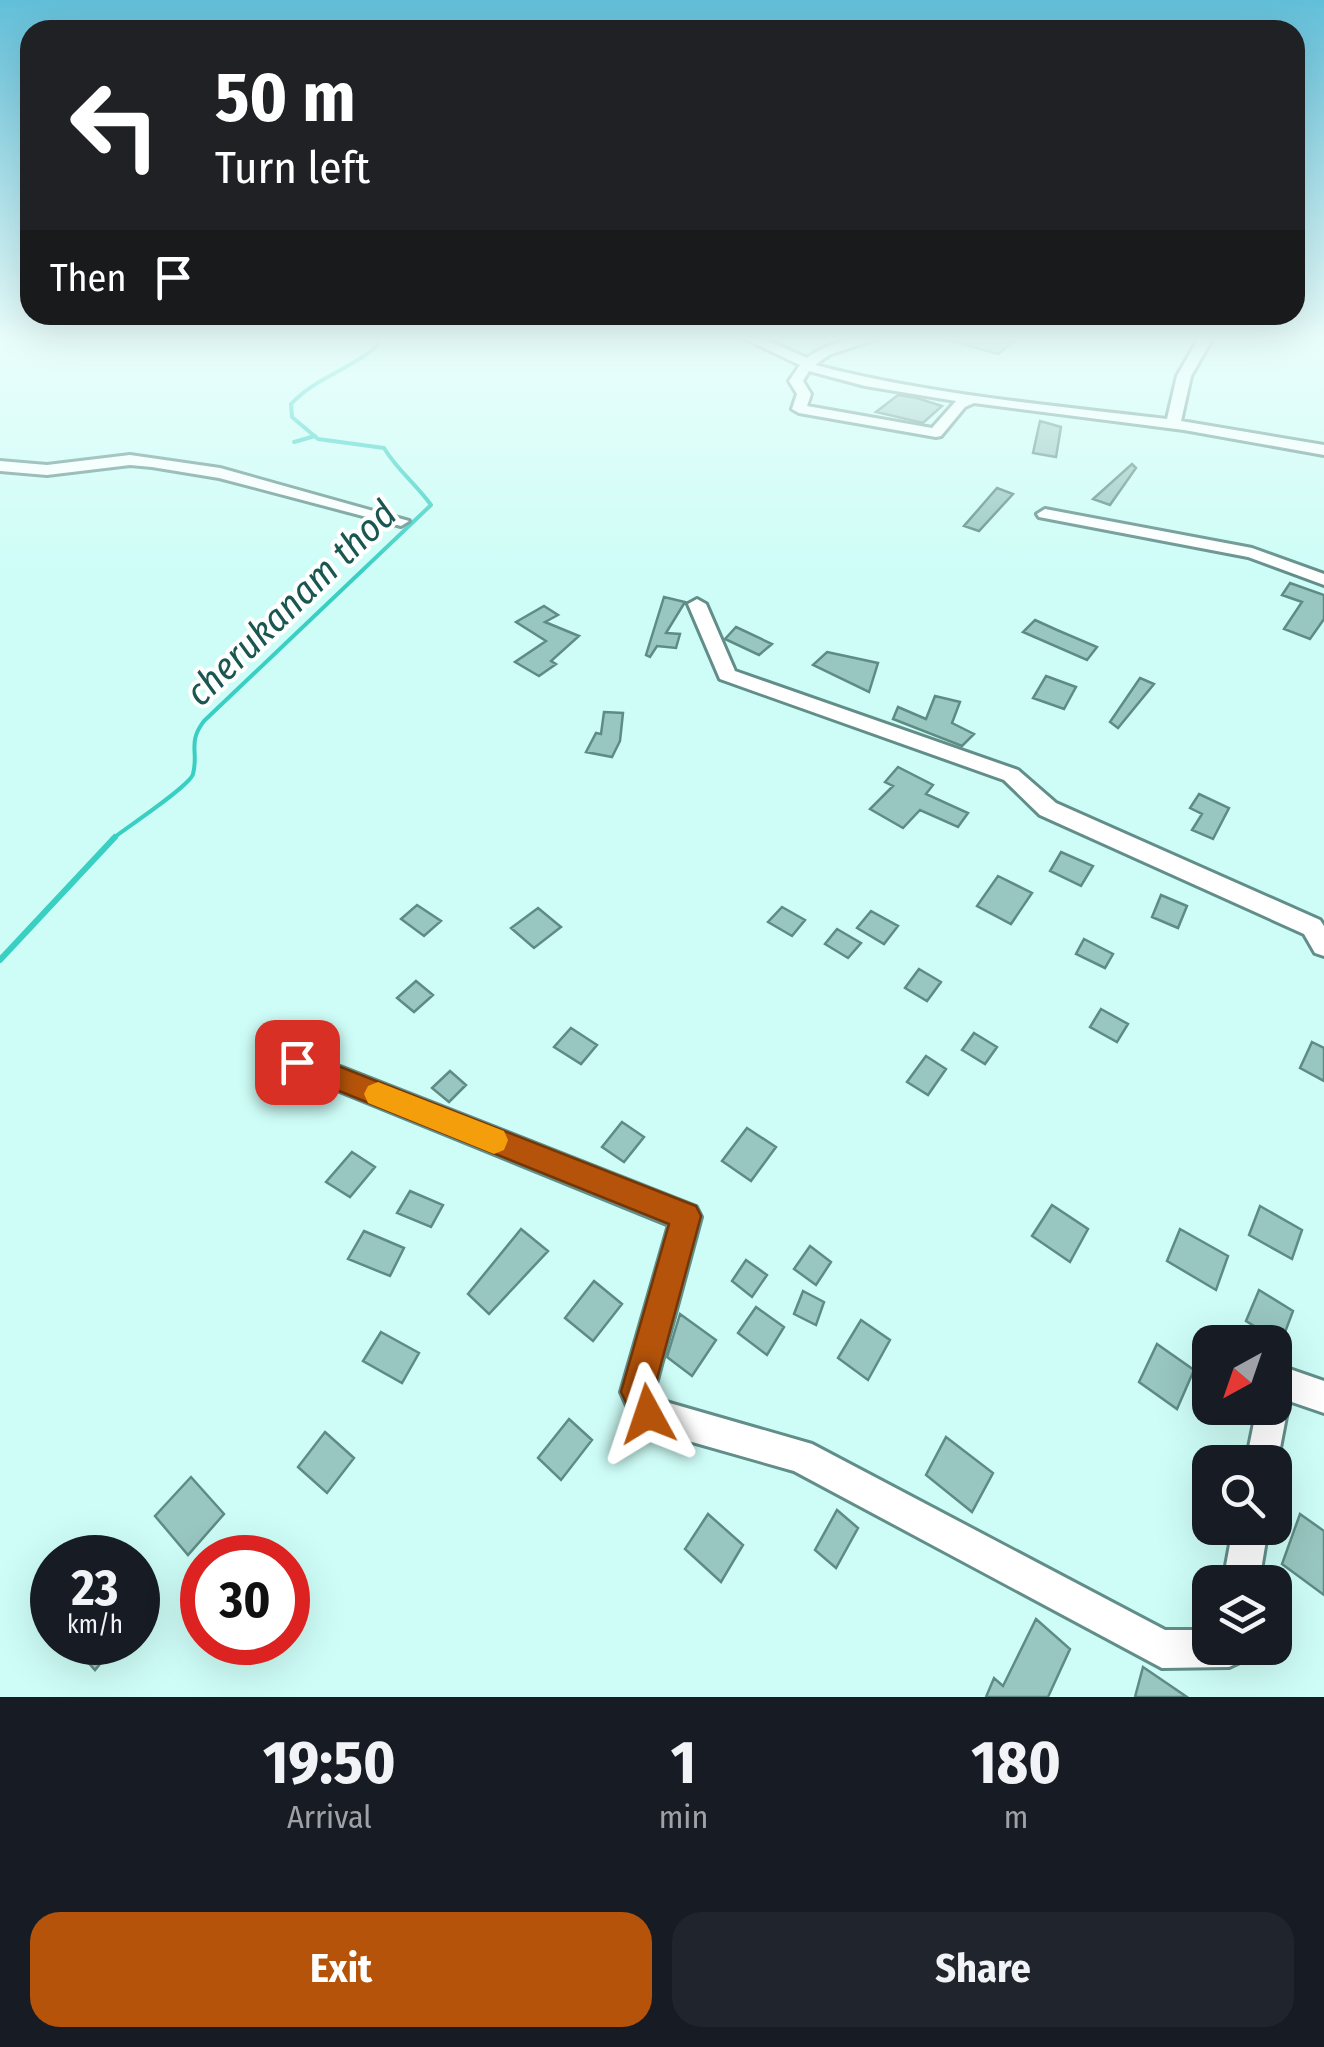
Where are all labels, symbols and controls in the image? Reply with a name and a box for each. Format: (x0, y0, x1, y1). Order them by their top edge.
text: 50 m (215, 56, 356, 140)
icon: left (50, 60, 180, 190)
text: Turn left (215, 141, 370, 195)
icon: arrive (146, 250, 201, 305)
text: Then (50, 255, 126, 301)
water label: cherukanam thod (176, 491, 406, 715)
pin (255, 1020, 340, 1105)
icon: arrive (270, 1035, 325, 1090)
north arrow (1192, 1325, 1292, 1425)
map controls (1192, 1325, 1292, 1665)
position arrow (596, 1362, 700, 1466)
button: search (1192, 1445, 1292, 1545)
speed limit sign: 30 (180, 1535, 310, 1665)
text: 23 (72, 1558, 118, 1618)
button: layers (1192, 1565, 1292, 1665)
text: km/h (67, 1610, 123, 1640)
text: 19:50 (263, 1727, 396, 1799)
text: 1 (671, 1727, 696, 1799)
text: 180 (971, 1727, 1061, 1799)
text: Arrival (287, 1798, 372, 1836)
text: min (659, 1798, 708, 1836)
text: m (1004, 1798, 1028, 1836)
button: Exit (30, 1912, 652, 2027)
button: Share (672, 1912, 1294, 2027)

